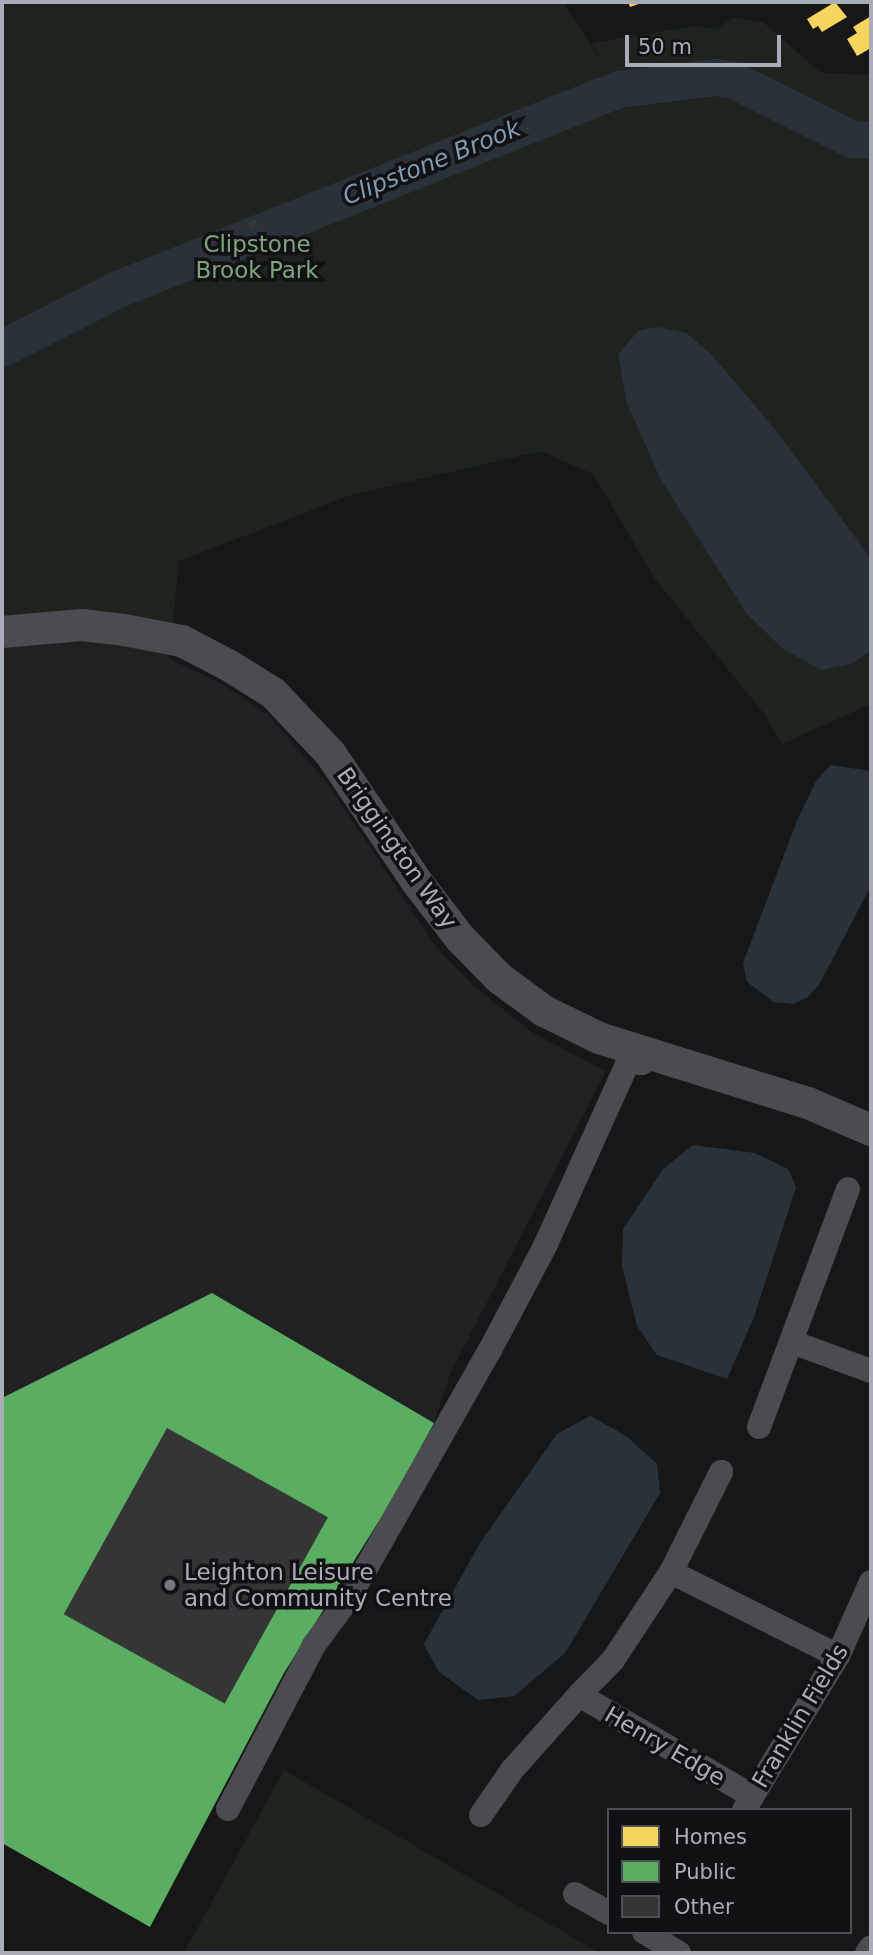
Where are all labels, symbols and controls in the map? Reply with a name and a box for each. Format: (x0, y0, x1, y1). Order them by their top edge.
scale bar (628, 21, 784, 65)
text: 50 m (638, 35, 692, 59)
water label: Clipstone Brook (339, 114, 525, 212)
park label: Clipstone Brook Park (195, 230, 319, 284)
street label: Briggington Way (331, 762, 463, 934)
place label: Leighton Leisure and Community Centre (184, 1558, 452, 1612)
marker: Leighton Leisure and Community Centre (162, 1577, 178, 1593)
street label: Franklin Fields (746, 1639, 854, 1793)
street label: Henry Edge (600, 1700, 730, 1792)
legend (607, 1808, 852, 1934)
text: Homes (674, 1825, 747, 1849)
text: Public (674, 1860, 736, 1884)
text: Other (674, 1895, 734, 1919)

